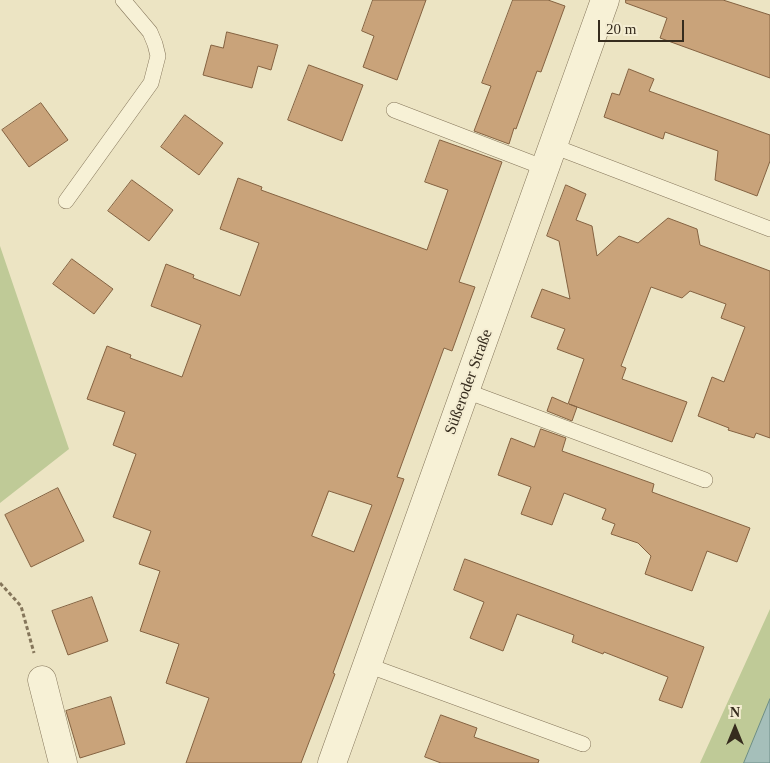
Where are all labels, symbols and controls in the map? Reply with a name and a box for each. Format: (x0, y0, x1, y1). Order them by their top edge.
scale bar (600, 10, 686, 42)
text: 20 m (606, 21, 636, 37)
street label: Süßeroder Straße (441, 327, 497, 437)
north arrow (710, 703, 760, 753)
text: N (730, 705, 740, 720)

